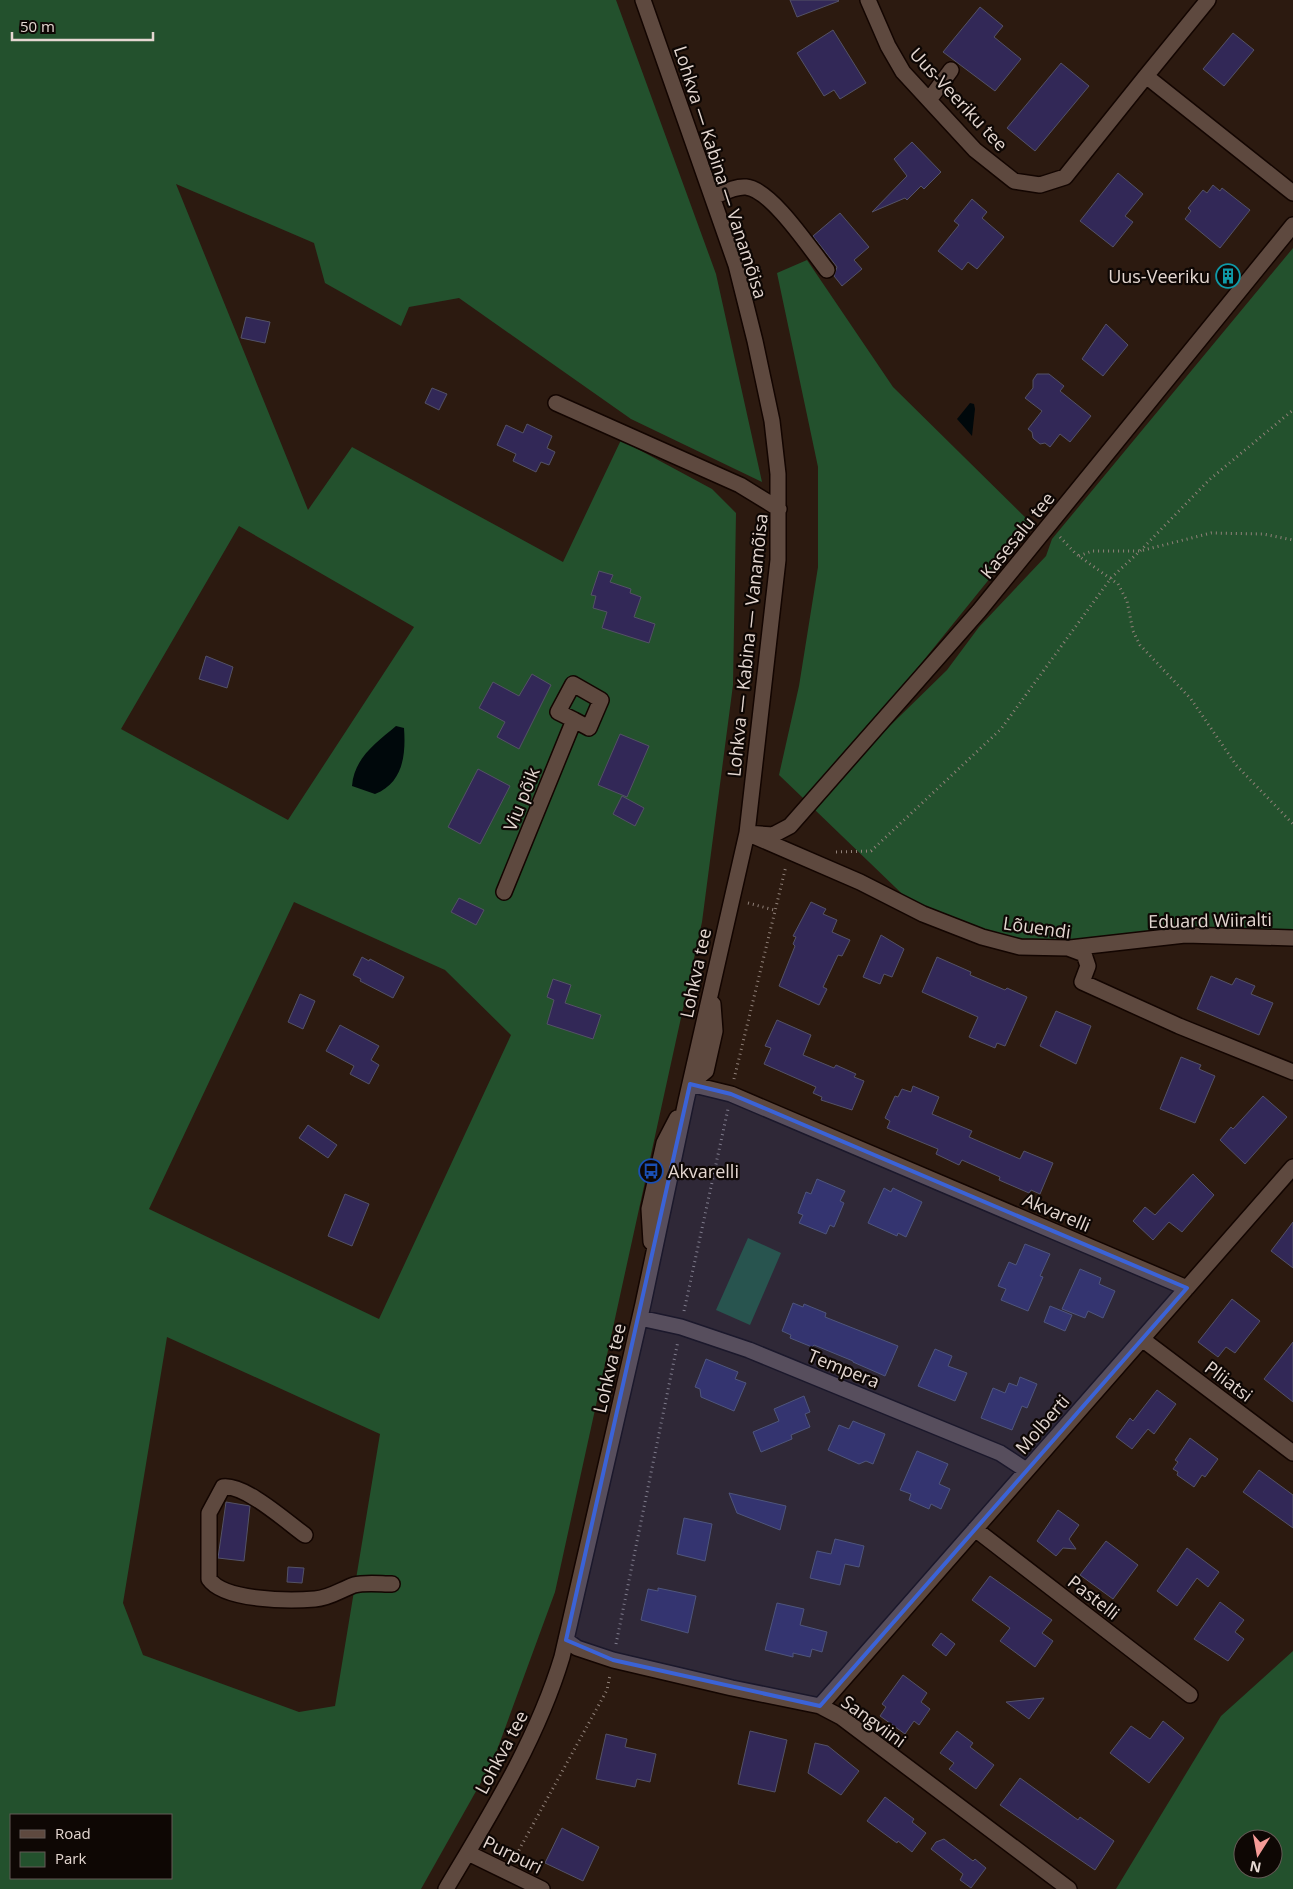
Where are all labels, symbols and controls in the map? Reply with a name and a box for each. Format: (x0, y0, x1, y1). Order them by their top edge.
scale bar (12, 10, 154, 42)
text: 50 m (20, 16, 55, 36)
street label: Uus-Veeriku tee (905, 42, 1013, 156)
street label: Lohkva — Kabina — Vanamõisa (669, 43, 773, 301)
building icon: Uus-Veeriku (1215, 263, 1241, 289)
place label: Uus-Veeriku (1108, 264, 1210, 288)
street label: Kasesalu tee (975, 487, 1059, 583)
street label: Lohkva — Kabina — Vanamõisa (721, 512, 773, 778)
street label: Viu põik (497, 763, 545, 834)
street label: Eduard Wiiralti (1148, 907, 1272, 933)
street label: Lõuendi (1002, 910, 1072, 944)
street label: Lohkva tee (674, 926, 716, 1020)
bus stop icon: Akvarelli (638, 1158, 664, 1184)
place label: Akvarelli (668, 1159, 739, 1183)
street label: Akvarelli (1020, 1187, 1094, 1237)
street label: Lohkva tee (587, 1321, 631, 1415)
street label: Tempera (805, 1343, 883, 1393)
street label: Pliiatsi (1200, 1355, 1258, 1407)
street label: Molberti (1010, 1389, 1074, 1459)
street label: Pastelli (1063, 1569, 1125, 1625)
street label: Sangviini (837, 1689, 911, 1753)
street label: Lohkva tee (469, 1706, 533, 1798)
legend (10, 1814, 172, 1879)
text: Road (55, 1823, 91, 1843)
street label: Purpuri (479, 1829, 547, 1879)
north arrow (1233, 1829, 1283, 1879)
text: Park (55, 1848, 86, 1868)
text: N (1248, 1857, 1263, 1878)

